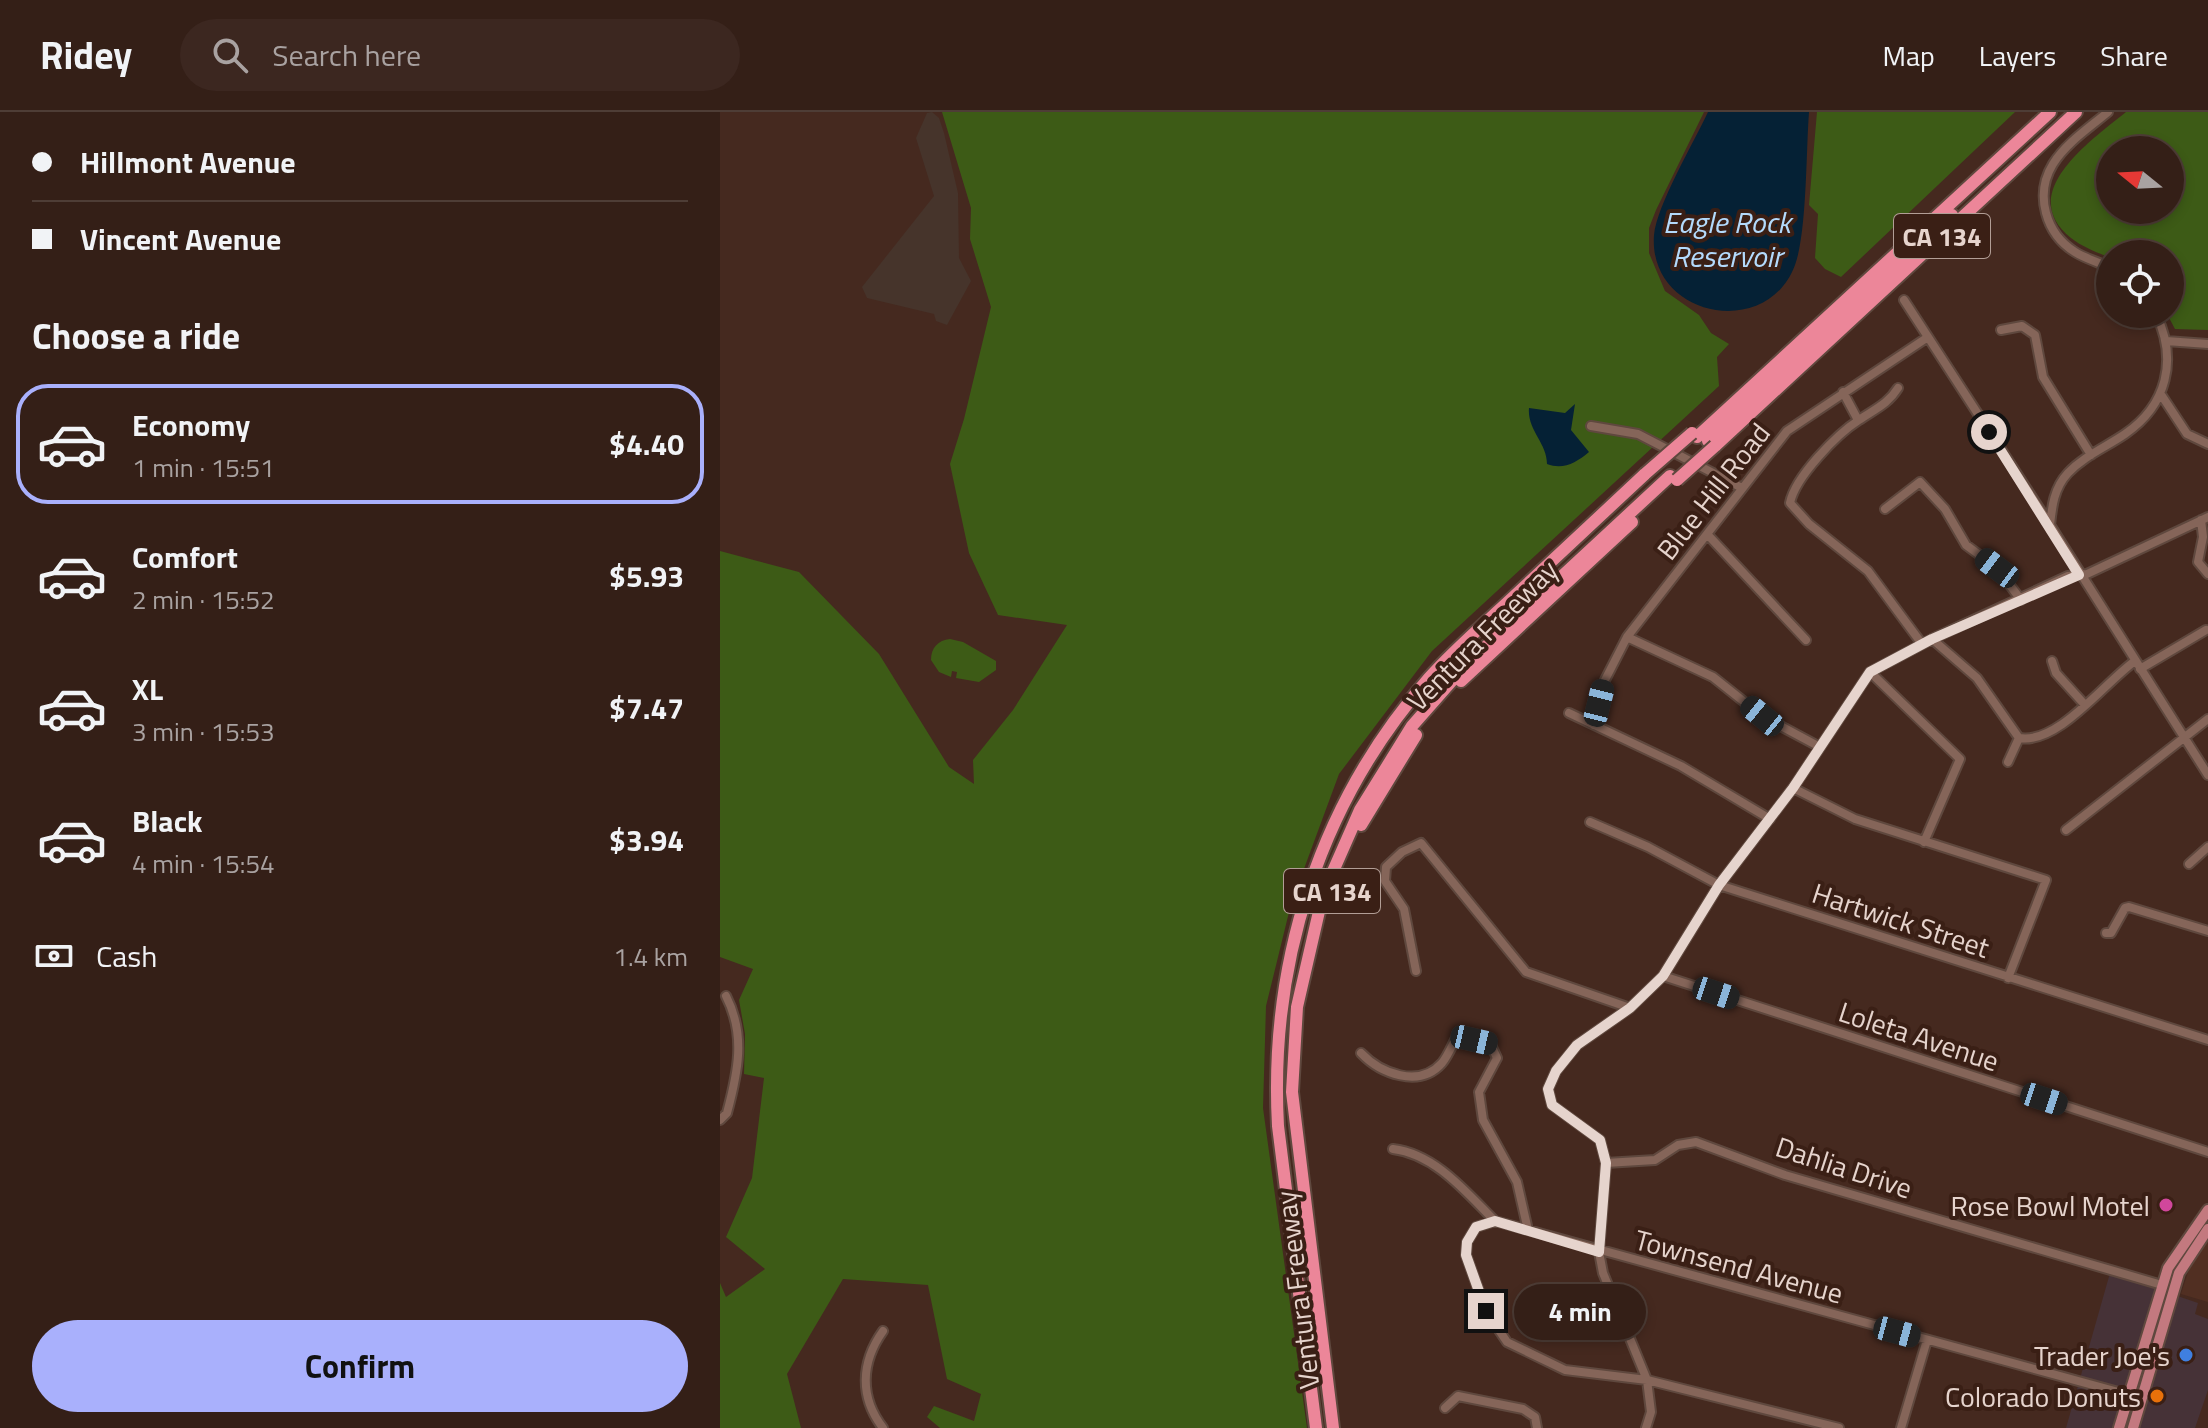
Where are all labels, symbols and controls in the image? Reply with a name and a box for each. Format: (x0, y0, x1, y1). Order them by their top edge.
search box (180, 19, 740, 91)
text: Ridey (40, 26, 132, 84)
text: Search here (272, 32, 421, 78)
icon: search (208, 33, 252, 77)
text: Map (1882, 34, 1935, 77)
text: Layers (1979, 34, 2056, 77)
text: Share (2100, 34, 2168, 77)
north arrow (2096, 136, 2184, 224)
map controls (2096, 136, 2184, 328)
text: Hillmont Avenue (80, 139, 296, 185)
water label: Eagle Rock Reservoir (1663, 199, 1795, 279)
road number: CA 134 (1894, 214, 1990, 258)
text: Vincent Avenue (80, 216, 281, 262)
button: locate (2096, 240, 2184, 328)
text: Choose a ride (32, 308, 240, 363)
text: Economy (132, 402, 250, 448)
icon: car (36, 408, 108, 480)
street label: Blue Hill Road (1646, 413, 1780, 569)
route start (1971, 414, 2007, 450)
text: $4.40 (609, 421, 684, 467)
text: 1 min · 15:51 (132, 448, 275, 487)
text: Comfort (132, 534, 238, 580)
icon: car (36, 540, 108, 612)
car (1971, 544, 2023, 592)
street label: Ventura Freeway (1396, 549, 1568, 721)
text: $5.93 (609, 553, 684, 599)
text: 2 min · 15:52 (132, 580, 275, 619)
text: XL (132, 666, 163, 712)
icon: car (36, 672, 108, 744)
car (1582, 677, 1616, 729)
text: $7.47 (609, 685, 684, 731)
car (1736, 692, 1788, 740)
text: 3 min · 15:53 (132, 712, 275, 751)
text: Black (132, 798, 203, 844)
icon: car (36, 804, 108, 876)
text: $3.94 (609, 817, 684, 863)
text: 4 min · 15:54 (132, 844, 275, 883)
road number: CA 134 (1284, 869, 1380, 913)
street label: Hartwick Street (1807, 871, 1995, 969)
text: Cash (96, 933, 157, 979)
icon: cash (32, 934, 76, 978)
text: 1.4 km (613, 937, 688, 976)
car (1689, 974, 1743, 1012)
street label: Loleta Avenue (1833, 990, 2005, 1082)
car (1448, 1023, 1500, 1057)
car (2017, 1080, 2071, 1118)
street label: Dahlia Drive (1770, 1125, 1918, 1209)
place label: Rose Bowl Motel (1951, 1184, 2150, 1227)
street label: Ventura Freeway (1264, 1188, 1330, 1392)
marker: Rose Bowl Motel (2157, 1196, 2175, 1214)
street label: Townsend Avenue (1630, 1218, 1848, 1314)
callout: 4 min (1514, 1283, 1646, 1339)
text: 4 min (1548, 1292, 1612, 1331)
route end (1468, 1293, 1504, 1329)
car (1871, 1314, 1923, 1350)
button: Confirm (32, 1320, 688, 1412)
place label: Trader Joe's (2034, 1334, 2170, 1377)
marker: Trader Joe's (2177, 1346, 2195, 1364)
place label: Colorado Donuts (1945, 1375, 2141, 1418)
marker: Colorado Donuts (2148, 1387, 2166, 1405)

